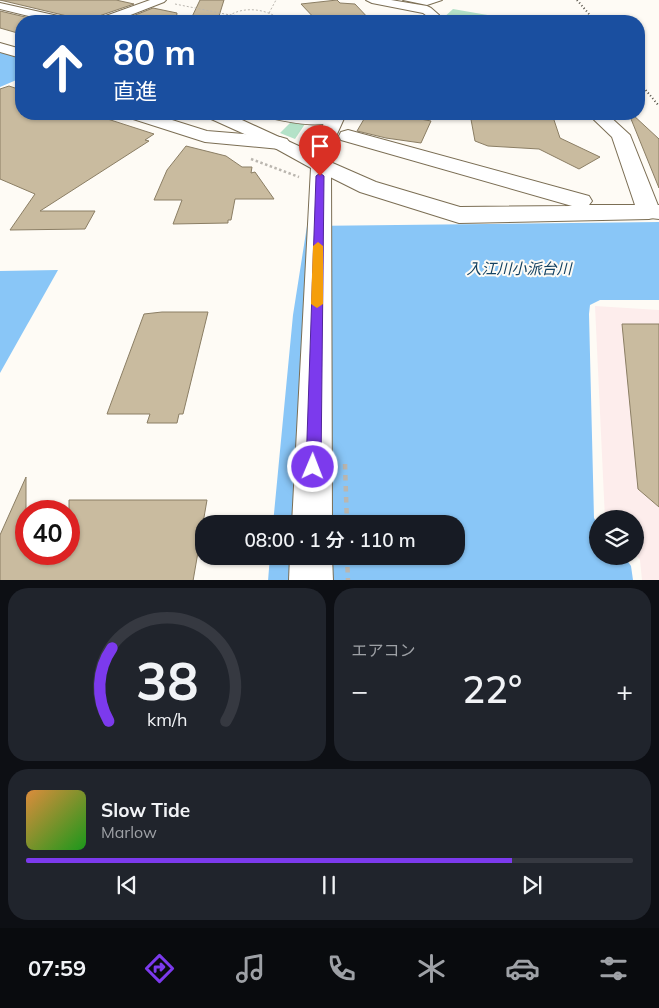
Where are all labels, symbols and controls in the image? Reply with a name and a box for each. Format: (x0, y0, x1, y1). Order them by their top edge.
text: 80 m (113, 30, 196, 74)
icon: ahead (30, 35, 95, 100)
text: 直進 (113, 77, 157, 105)
pin (299, 125, 341, 176)
icon: arrive (306, 132, 334, 160)
water label: 入江川小派台川 (466, 259, 573, 278)
position arrow (286, 440, 338, 492)
speed limit sign: 40 (15, 500, 80, 565)
map controls (589, 510, 644, 565)
button: layers (589, 510, 644, 565)
text: 08:00 · 1 分 · 110 m (244, 528, 416, 552)
text: エアコン (352, 640, 416, 660)
text: 38 (136, 648, 198, 713)
text: 22° (462, 665, 522, 713)
text: − (352, 673, 368, 708)
text: + (616, 673, 633, 708)
text: km/h (147, 708, 187, 730)
text: Slow Tide (101, 798, 190, 822)
text: Marlow (101, 822, 157, 842)
icon: previous (113, 871, 141, 899)
icon: pause (315, 871, 343, 899)
icon: next (518, 871, 546, 899)
icon: directions (142, 951, 177, 986)
icon: music (233, 951, 268, 986)
icon: phone (324, 951, 359, 986)
icon: climate (414, 951, 449, 986)
icon: car (505, 951, 540, 986)
icon: filters (596, 951, 631, 986)
text: 07:59 (28, 954, 86, 982)

